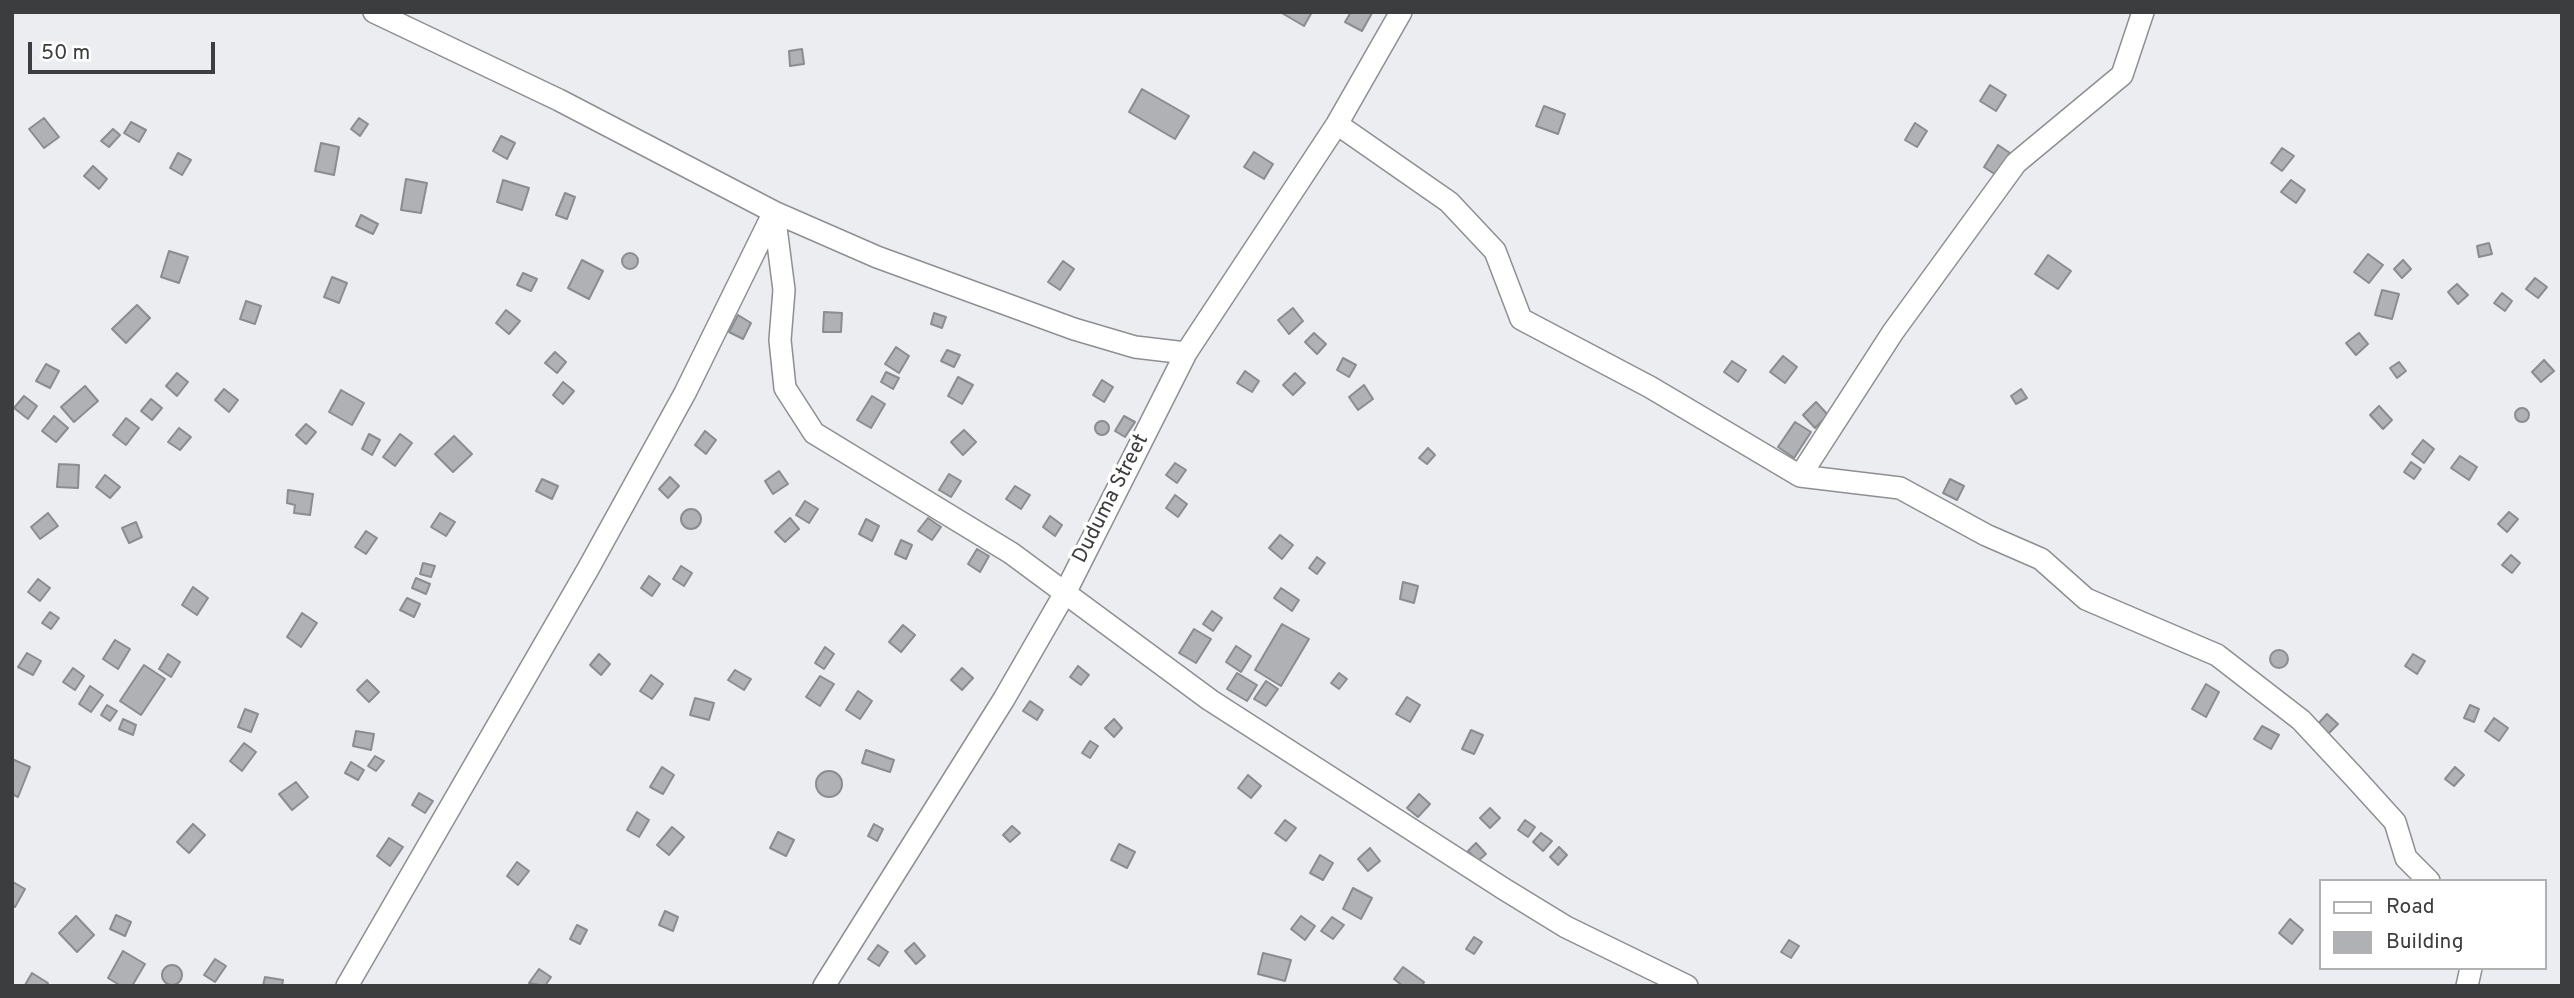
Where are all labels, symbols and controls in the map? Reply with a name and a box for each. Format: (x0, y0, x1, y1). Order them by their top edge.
scale bar (32, 28, 219, 72)
text: 50 m (41, 40, 90, 67)
street label: Duduma Street (1069, 430, 1155, 568)
legend (2318, 879, 2546, 970)
text: Road (2386, 894, 2435, 921)
text: Building (2386, 929, 2464, 956)

